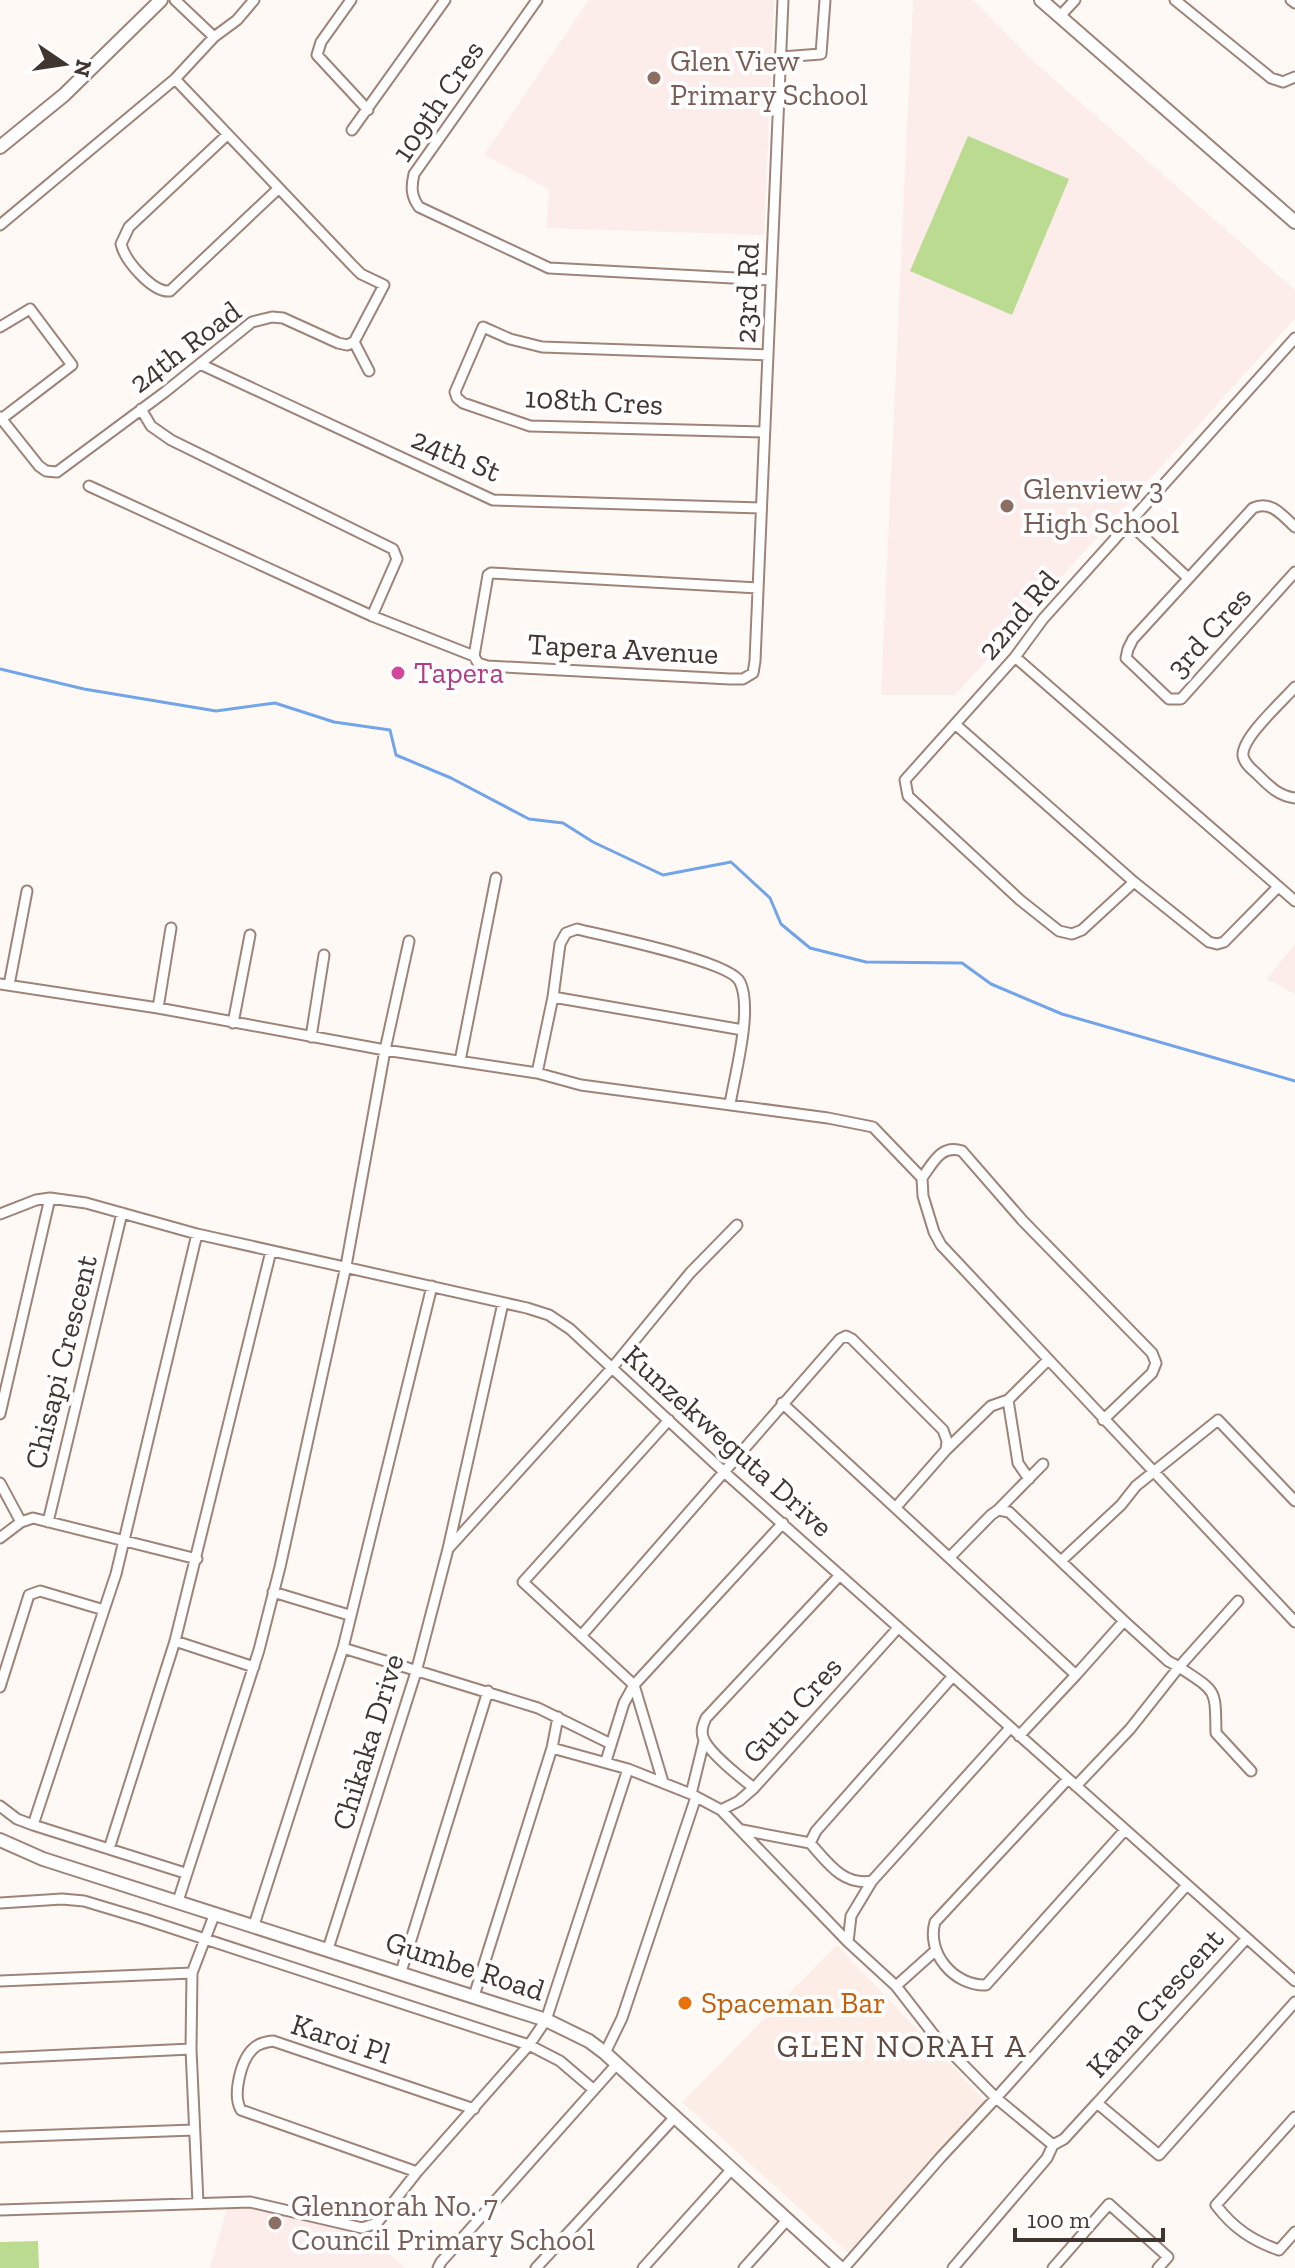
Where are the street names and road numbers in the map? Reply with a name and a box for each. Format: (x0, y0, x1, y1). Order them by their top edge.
street label: 109th Cres (384, 34, 492, 168)
street label: 23rd Rd (727, 242, 767, 344)
street label: 24th Road (122, 293, 248, 401)
street label: 108th Cres (524, 379, 664, 423)
street label: 24th St (406, 420, 506, 490)
street label: 22nd Rd (970, 562, 1066, 667)
street label: 3rd Cres (1159, 579, 1259, 685)
street label: Tapera Avenue (527, 626, 719, 672)
street label: Chisapi Crescent (17, 1251, 105, 1473)
street label: Kunzekweguta Drive (616, 1337, 840, 1545)
street label: Gutu Cres (735, 1649, 849, 1771)
street label: Chikaka Drive (324, 1650, 412, 1834)
street label: Kana Crescent (1079, 1921, 1231, 2085)
street label: Gumbe Road (381, 1923, 549, 2009)
street label: Karoi Pl (287, 2006, 395, 2072)

